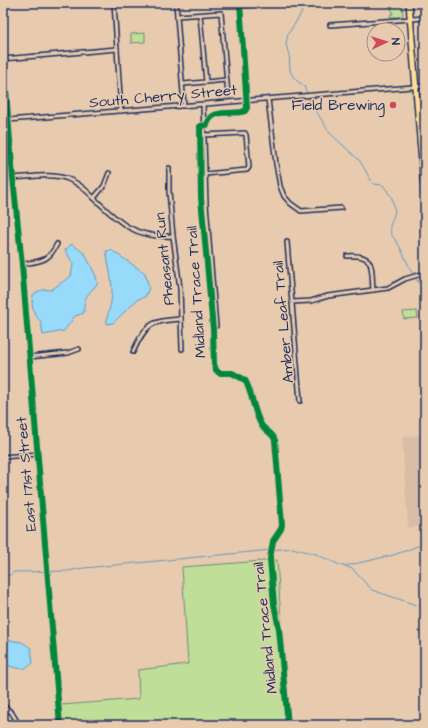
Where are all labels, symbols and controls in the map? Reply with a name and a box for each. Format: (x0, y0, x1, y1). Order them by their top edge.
north arrow (366, 22, 406, 62)
text: N (388, 37, 403, 45)
street label: South Cherry Street (88, 80, 238, 114)
place label: Field Brewing (291, 95, 385, 117)
marker: Field Brewing (388, 100, 398, 110)
street label: Pheasant Run (149, 211, 180, 306)
street label: Midland Trace Trail (181, 225, 212, 359)
street label: Amber Leaf Trail (268, 260, 299, 384)
street label: East 171st Street (11, 416, 42, 532)
street label: Midland Trace Trail (248, 561, 283, 695)

